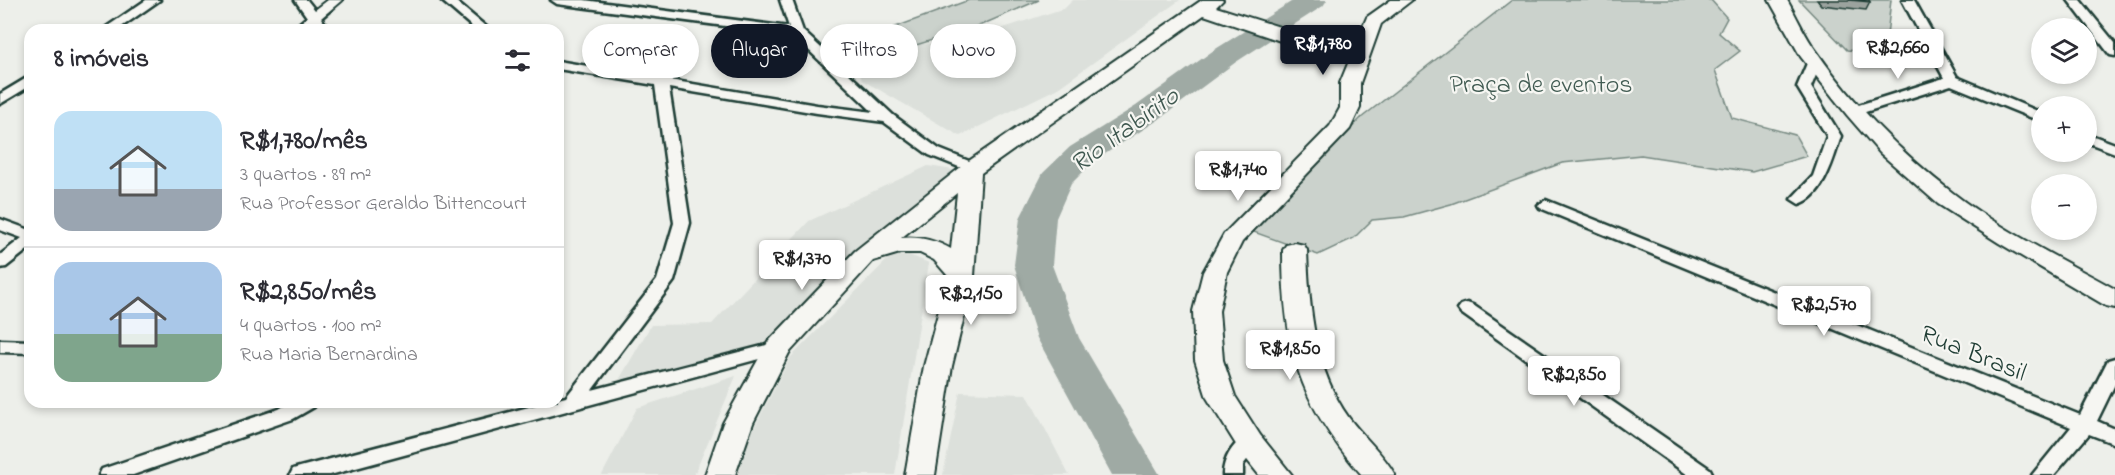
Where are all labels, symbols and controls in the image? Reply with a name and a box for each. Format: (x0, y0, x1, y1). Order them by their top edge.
map controls (2031, 18, 2097, 240)
button: layers (2031, 18, 2097, 84)
chip: Comprar (582, 24, 699, 78)
chip: Alugar (711, 24, 808, 78)
chip: Filtros (820, 24, 918, 78)
chip: Novo (930, 24, 1016, 78)
pin: R$1,780 (1268, 25, 1378, 76)
pin: R$2,660 (1843, 29, 1953, 80)
text: R$1,780 (1294, 30, 1352, 59)
text: R$2,660 (1867, 34, 1929, 63)
text: 8 imóveis (54, 41, 149, 79)
icon: filters (501, 44, 534, 77)
park label: Praça de eventos (1450, 67, 1632, 105)
water label: Rio Itabirito (1063, 78, 1189, 184)
button: + (2031, 96, 2097, 162)
text: R$1,780/mês (240, 123, 368, 161)
icon: home (102, 135, 174, 207)
pin: R$1,740 (1183, 151, 1293, 202)
text: R$1,740 (1209, 156, 1267, 185)
text: 3 quartos · 89 m² (240, 161, 372, 190)
button: − (2031, 174, 2097, 240)
text: Rua Professor Geraldo Bittencourt (240, 190, 527, 219)
pin: R$1,370 (747, 240, 857, 291)
text: R$1,370 (773, 245, 831, 274)
text: R$2,850/mês (240, 274, 376, 312)
pin: R$2,150 (916, 275, 1026, 326)
text: R$2,150 (940, 280, 1002, 309)
icon: home (102, 286, 174, 358)
pin: R$2,570 (1769, 286, 1879, 337)
text: R$2,570 (1792, 291, 1856, 320)
text: 4 quartos · 100 m² (240, 312, 382, 341)
street label: Rua Brasil (1914, 316, 2032, 393)
pin: R$1,850 (1235, 330, 1345, 381)
text: R$1,850 (1260, 335, 1320, 364)
text: Rua Maria Bernardina (240, 341, 418, 370)
pin: R$2,850 (1519, 356, 1629, 407)
text: R$2,850 (1542, 361, 1606, 390)

